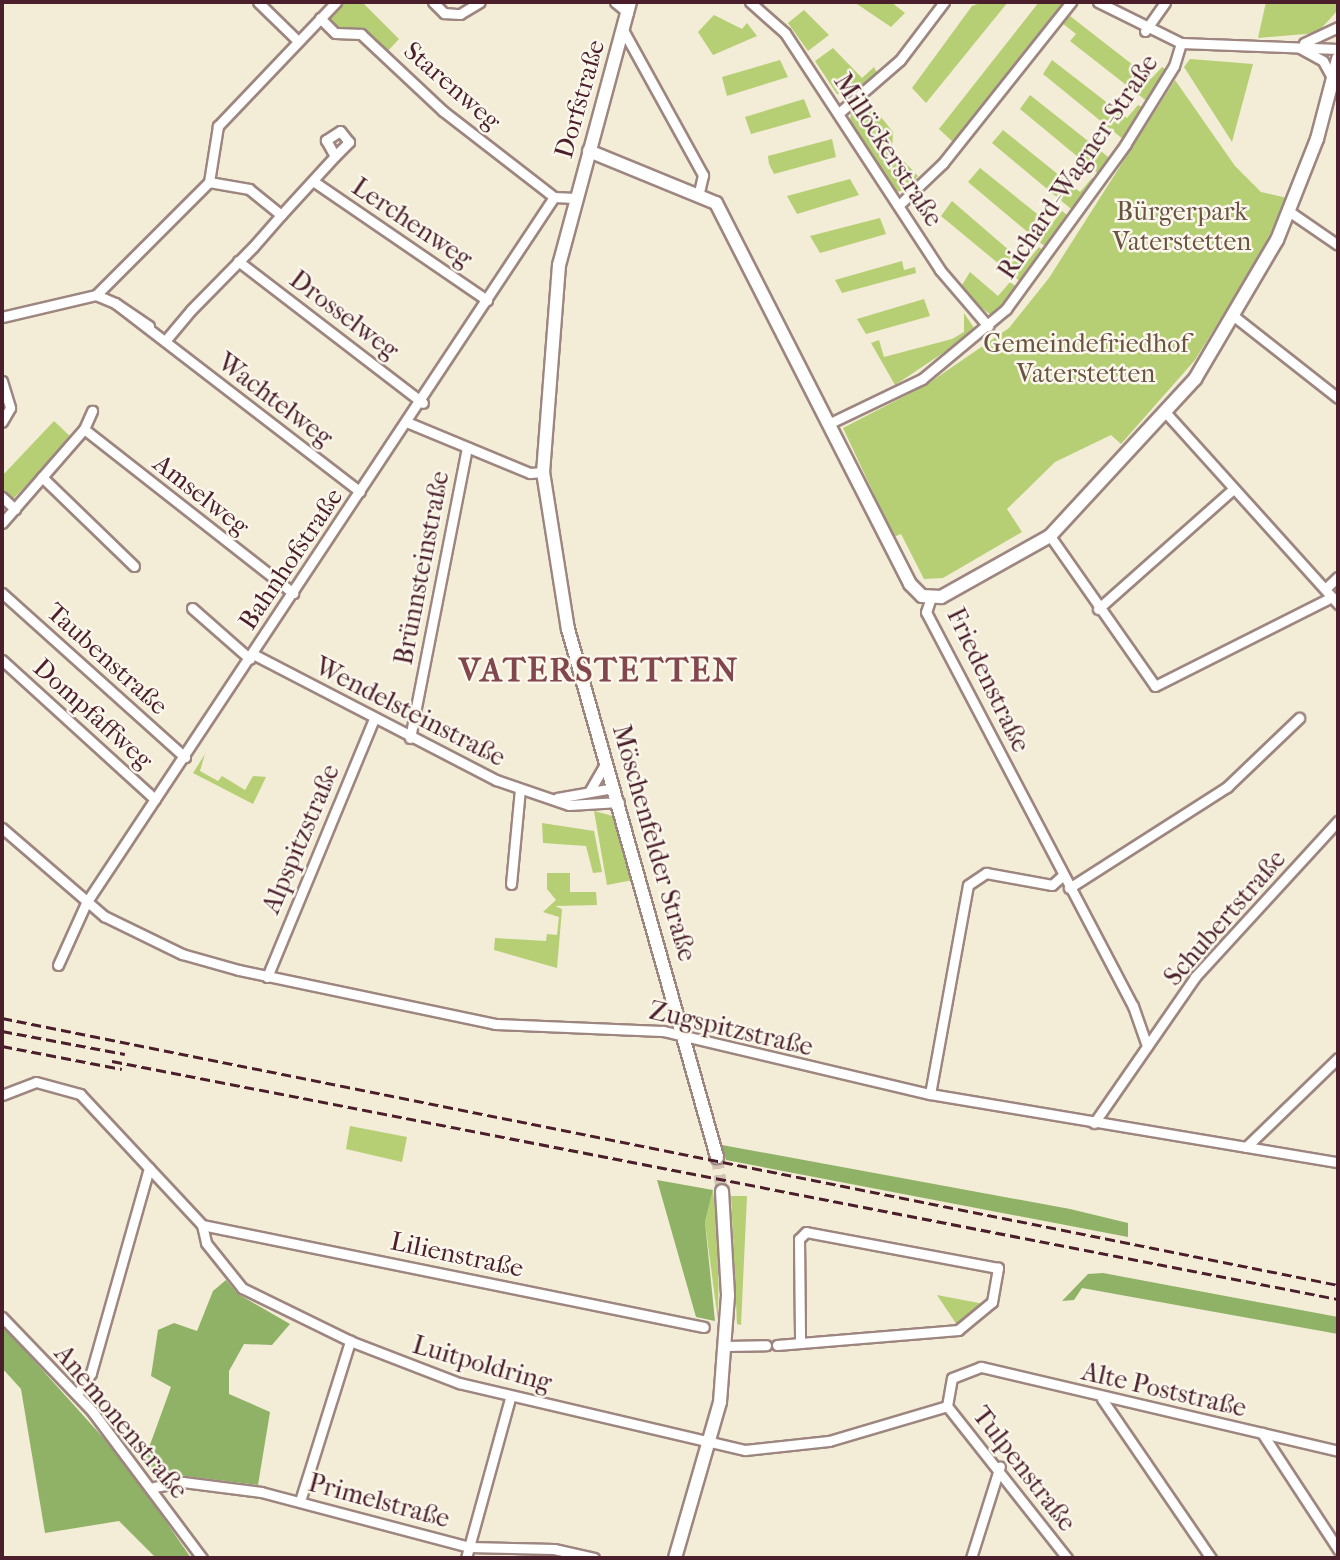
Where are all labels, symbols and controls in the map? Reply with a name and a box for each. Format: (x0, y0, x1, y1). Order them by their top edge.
street label: Starenweg (397, 35, 507, 137)
street label: Dorfstraße (548, 36, 612, 162)
street label: Richard-Wagner-Straße (991, 49, 1165, 285)
street label: Millöckerstraße (827, 68, 949, 232)
street label: Lerchenweg (346, 171, 478, 275)
park label: Bürgerpark Vaterstetten (1113, 196, 1251, 258)
street label: Drosselweg (283, 264, 405, 366)
park label: Gemeindefriedhof Vaterstetten (983, 328, 1189, 390)
street label: Wachtelweg (211, 347, 339, 453)
street label: Amselweg (147, 448, 255, 542)
street label: Brünnsteinstraße (388, 469, 456, 667)
street label: Bahnhofstraße (232, 482, 350, 636)
street label: Taubenstraße (40, 596, 174, 722)
street label: Friedenstraße (940, 603, 1036, 757)
street label: Wendelsteinstraße (310, 651, 510, 773)
district label: VATERSTETTEN (460, 651, 738, 691)
street label: Dompfaffweg (27, 652, 159, 776)
street label: Möschenfelder Straße (605, 721, 703, 965)
street label: Alpspitzstraße (256, 760, 346, 918)
street label: Schubertstraße (1158, 844, 1292, 992)
street label: Zugspitzstraße (646, 995, 816, 1063)
street label: Lilienstraße (388, 1226, 526, 1284)
street label: Luitpoldring (409, 1329, 555, 1399)
street label: Anemonenstraße (48, 1339, 194, 1505)
street label: Alte Poststraße (1079, 1356, 1249, 1424)
street label: Tulpenstraße (966, 1400, 1082, 1538)
street label: Primelstraße (305, 1467, 453, 1535)

